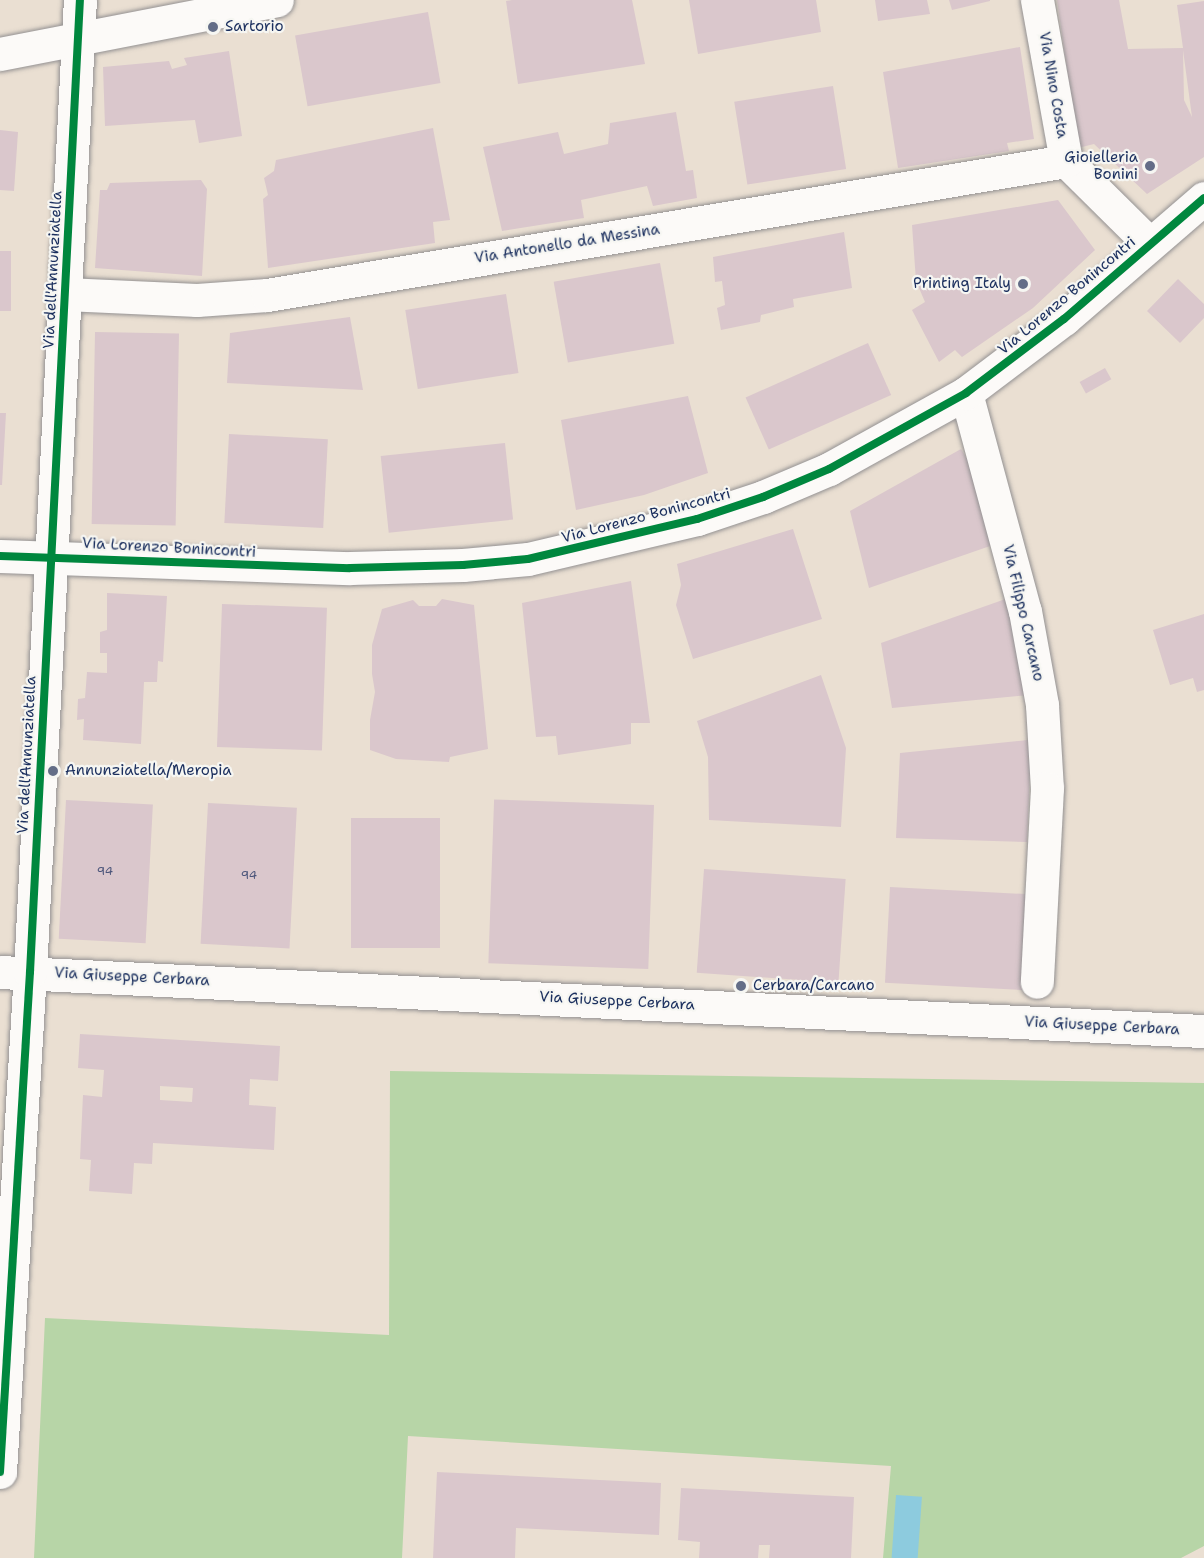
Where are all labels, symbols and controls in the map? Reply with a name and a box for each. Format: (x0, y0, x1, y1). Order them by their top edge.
place label: Sartorio (225, 18, 284, 36)
marker: Sartorio (206, 20, 220, 34)
street label: Via Nino Costa (1035, 30, 1071, 140)
place label: Gioielleria Bonini (1064, 148, 1138, 183)
marker: Gioielleria Bonini (1143, 159, 1157, 173)
street label: Via dell'Annunziatella (40, 191, 66, 349)
street label: Via Antonello da Messina (473, 220, 661, 268)
street label: Via Lorenzo Bonincontri (994, 233, 1140, 359)
place label: Printing Italy (913, 275, 1011, 293)
marker: Printing Italy (1016, 277, 1030, 291)
street label: Via Lorenzo Bonincontri (560, 485, 732, 547)
street label: Via Lorenzo Bonincontri (82, 534, 256, 562)
street label: Via Filippo Carcano (999, 543, 1047, 683)
street label: Via dell'Annunziatella (14, 676, 40, 834)
place label: Annunziatella/Meropia (65, 762, 232, 780)
marker: Annunziatella/Meropia (46, 764, 60, 778)
house number: 94 (97, 865, 113, 879)
house number: 94 (241, 869, 257, 883)
street label: Via Giuseppe Cerbara (54, 964, 210, 990)
place label: Cerbara/Carcano (753, 977, 875, 995)
marker: Cerbara/Carcano (734, 979, 748, 993)
street label: Via Giuseppe Cerbara (539, 988, 695, 1014)
street label: Via Giuseppe Cerbara (1024, 1013, 1180, 1039)

